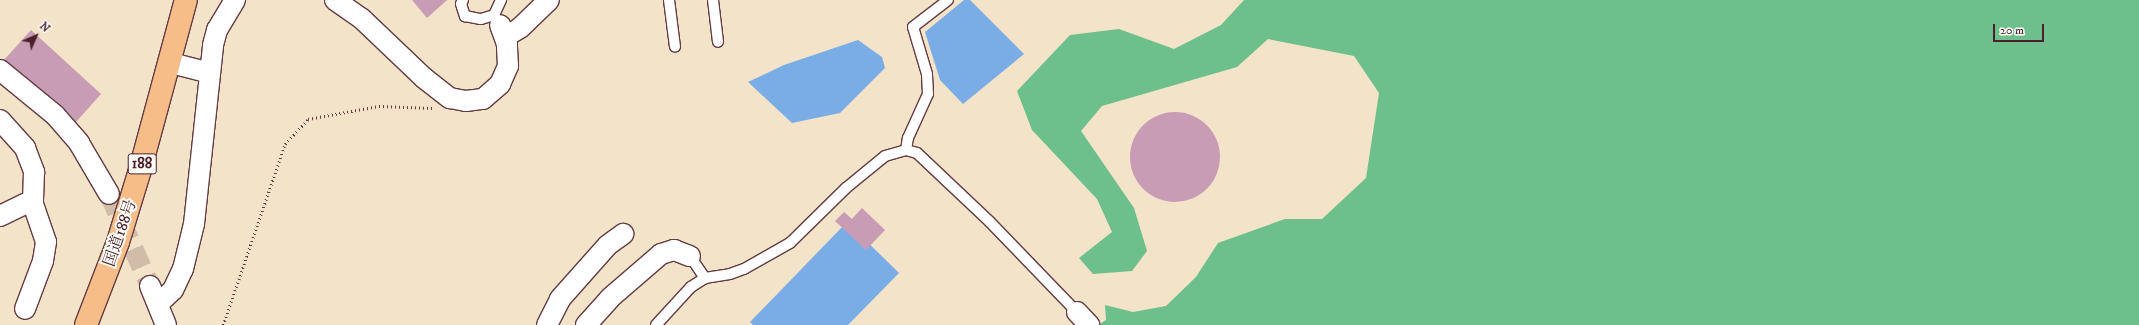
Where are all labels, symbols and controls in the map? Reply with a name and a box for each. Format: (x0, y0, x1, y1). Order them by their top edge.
north arrow (16, 16, 56, 56)
scale bar (1995, 16, 2046, 42)
text: N (36, 19, 53, 36)
text: 20 m (2000, 23, 2024, 38)
road number: 188 (127, 151, 157, 177)
street label: 国道188号 (100, 197, 140, 269)

